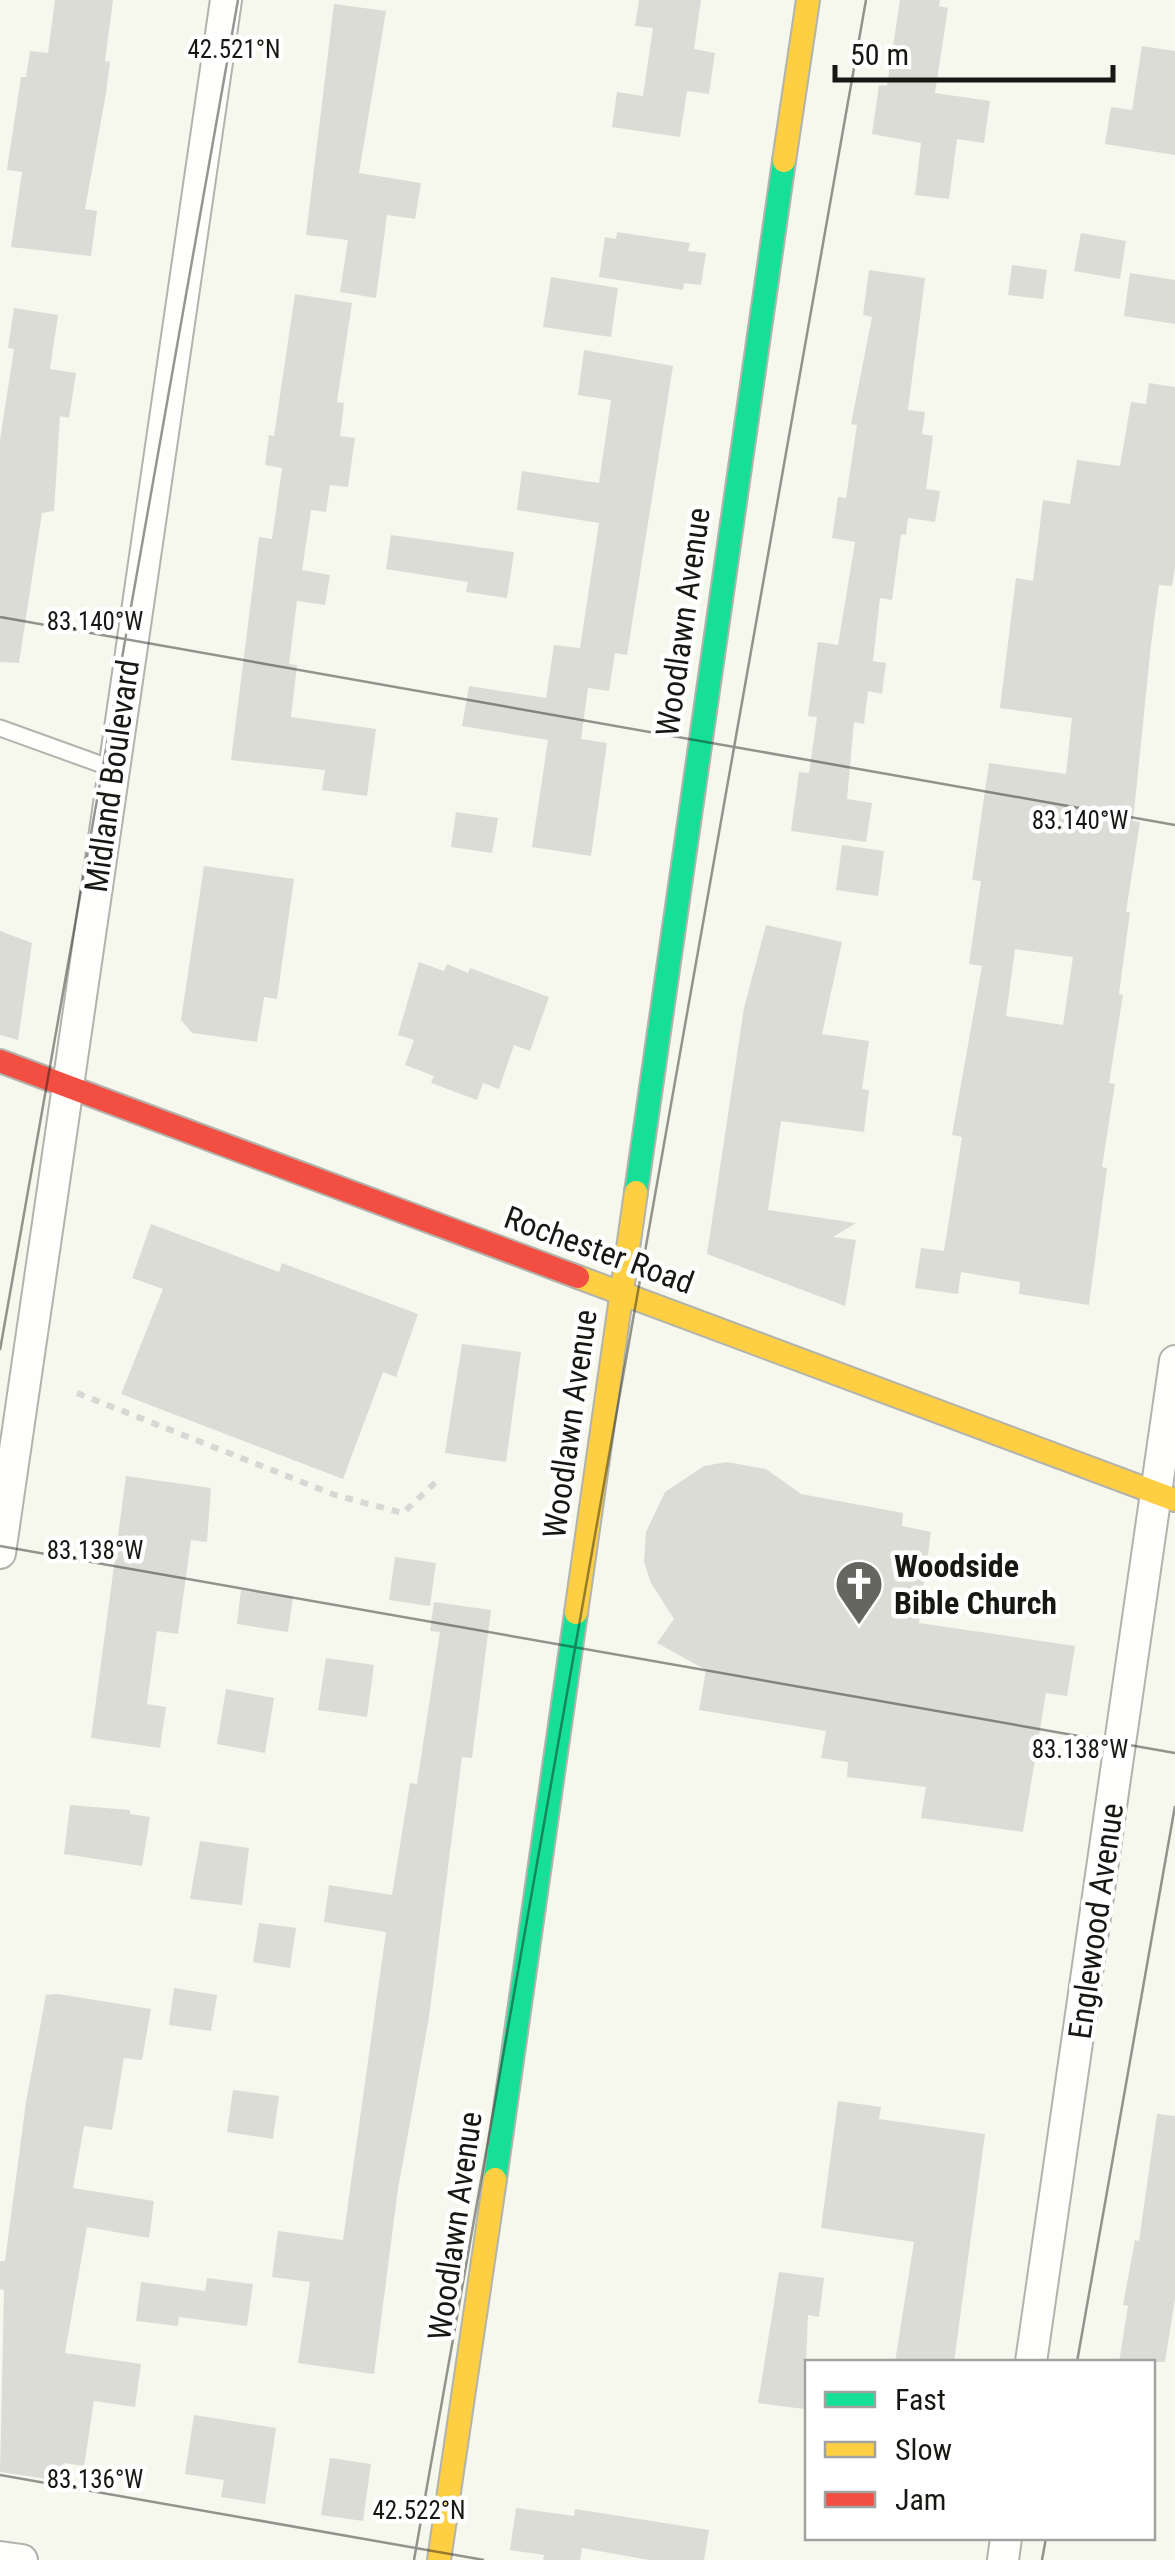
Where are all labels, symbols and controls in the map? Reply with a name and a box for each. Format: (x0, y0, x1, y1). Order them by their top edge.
scale bar (835, 20, 1112, 82)
text: 42.521°N (187, 35, 281, 64)
text: 50 m (850, 37, 909, 72)
street label: Woodlawn Avenue (648, 505, 718, 739)
text: 83.140°W (47, 607, 143, 636)
street label: Midland Boulevard (77, 657, 147, 895)
text: 83.140°W (1032, 806, 1128, 835)
street label: Rochester Road (499, 1198, 699, 1302)
street label: Woodlawn Avenue (535, 1307, 605, 1541)
text: 83.138°W (47, 1536, 143, 1565)
place label: Woodside Bible Church (894, 1547, 1057, 1622)
church icon: Woodside Bible Church (833, 1558, 885, 1626)
text: 83.138°W (1032, 1735, 1128, 1764)
street label: Englewood Avenue (1061, 1801, 1131, 2041)
street label: Woodlawn Avenue (420, 2109, 490, 2343)
legend (805, 2360, 1155, 2540)
text: Fast (895, 2382, 946, 2417)
text: Slow (895, 2432, 952, 2467)
text: 83.136°W (47, 2465, 143, 2494)
text: Jam (895, 2482, 946, 2517)
text: 42.522°N (372, 2496, 466, 2525)

